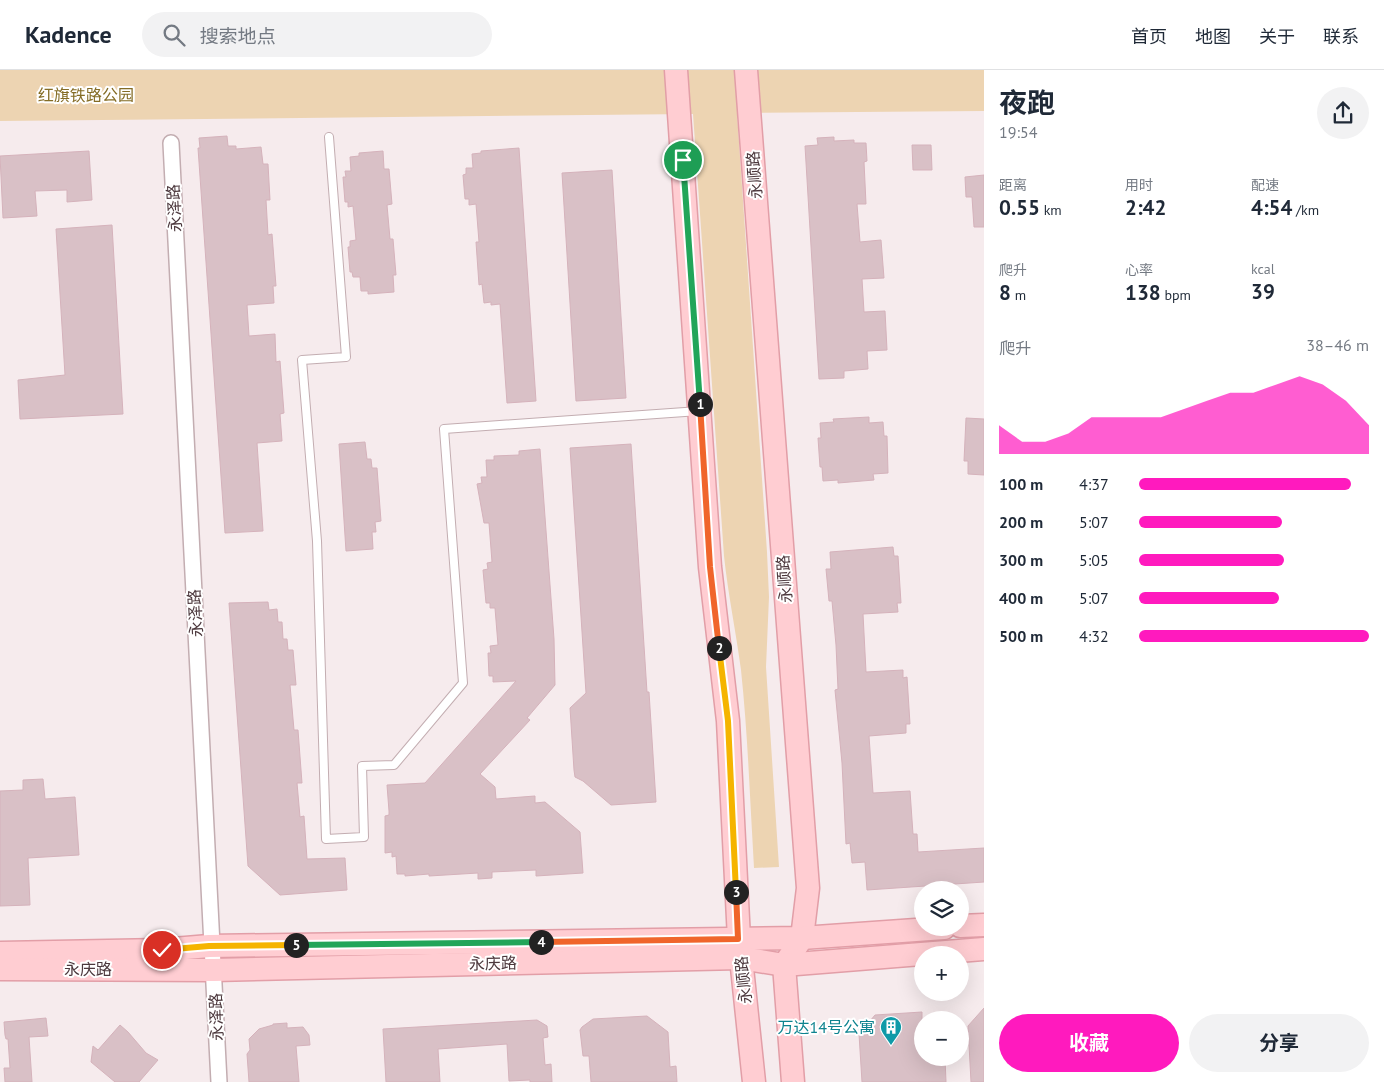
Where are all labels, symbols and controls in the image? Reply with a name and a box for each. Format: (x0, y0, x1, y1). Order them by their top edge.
search box (142, 12, 492, 57)
text: Kadence (25, 19, 112, 50)
icon: search (160, 21, 188, 49)
text: 搜索地点 (200, 24, 276, 48)
text: 首页 (1131, 25, 1167, 48)
text: 地图 (1195, 25, 1231, 48)
text: 关于 (1259, 25, 1295, 48)
text: 联系 (1323, 25, 1359, 48)
text: 夜跑 (999, 84, 1055, 121)
park label: 红旗铁路公园 (38, 85, 134, 105)
button: share (1317, 87, 1369, 139)
text: 19:54 (999, 122, 1037, 142)
pin (662, 139, 704, 181)
icon: arrive (669, 146, 697, 174)
street label: 永顺路 (742, 150, 766, 200)
text: 距离 (999, 176, 1027, 194)
text: 用时 (1125, 176, 1153, 194)
text: 配速 (1251, 176, 1279, 194)
street label: 永泽路 (163, 184, 185, 232)
text: 0.55 (999, 194, 1040, 221)
text: 2:42 (1125, 194, 1166, 221)
text: 4:54 (1251, 194, 1292, 221)
text: km (1040, 201, 1062, 219)
text: /km (1292, 201, 1319, 219)
text: kcal (1251, 260, 1275, 278)
text: 爬升 (999, 261, 1027, 279)
text: 心率 (1125, 261, 1153, 279)
text: 39 (1251, 278, 1275, 305)
text: 8 (999, 279, 1011, 306)
text: 138 (1125, 279, 1161, 306)
text: m (1011, 286, 1026, 304)
text: bpm (1161, 286, 1191, 304)
text: 38–46 m (1306, 335, 1369, 355)
text: 爬升 (999, 338, 1031, 358)
pin: 1 (688, 392, 712, 416)
text: 1 (697, 395, 704, 413)
text: 100 m (999, 474, 1043, 494)
text: 4:37 (1079, 474, 1109, 494)
text: 200 m (999, 512, 1043, 532)
text: 5:07 (1079, 512, 1109, 532)
text: 300 m (999, 550, 1043, 570)
text: 5:05 (1079, 550, 1109, 570)
street label: 永顺路 (772, 554, 796, 604)
text: 400 m (999, 588, 1043, 608)
text: 5:07 (1079, 588, 1109, 608)
street label: 永泽路 (184, 589, 206, 637)
text: 500 m (999, 626, 1043, 646)
text: 4:32 (1079, 626, 1109, 646)
pin: 2 (706, 636, 732, 660)
text: 2 (716, 639, 723, 657)
pin: 3 (724, 880, 748, 904)
map controls (914, 881, 969, 1066)
button: layers (914, 881, 969, 936)
text: 3 (733, 883, 740, 901)
pin (141, 929, 183, 971)
pin: 4 (528, 930, 554, 954)
pin: 5 (284, 932, 308, 958)
text: 4 (538, 933, 545, 951)
icon: check (148, 936, 176, 964)
text: 5 (293, 936, 300, 954)
button: + (914, 946, 969, 1001)
street label: 永庆路 (469, 953, 517, 973)
street label: 永顺路 (731, 955, 755, 1005)
street label: 永庆路 (64, 959, 112, 979)
street label: 永泽路 (205, 993, 227, 1041)
button: − (914, 1011, 969, 1066)
button: 收藏 (999, 1014, 1179, 1072)
button: 分享 (1189, 1014, 1369, 1072)
building icon: 万达14号公寓 (879, 1015, 903, 1046)
place label: 万达14号公寓 (778, 1017, 875, 1037)

